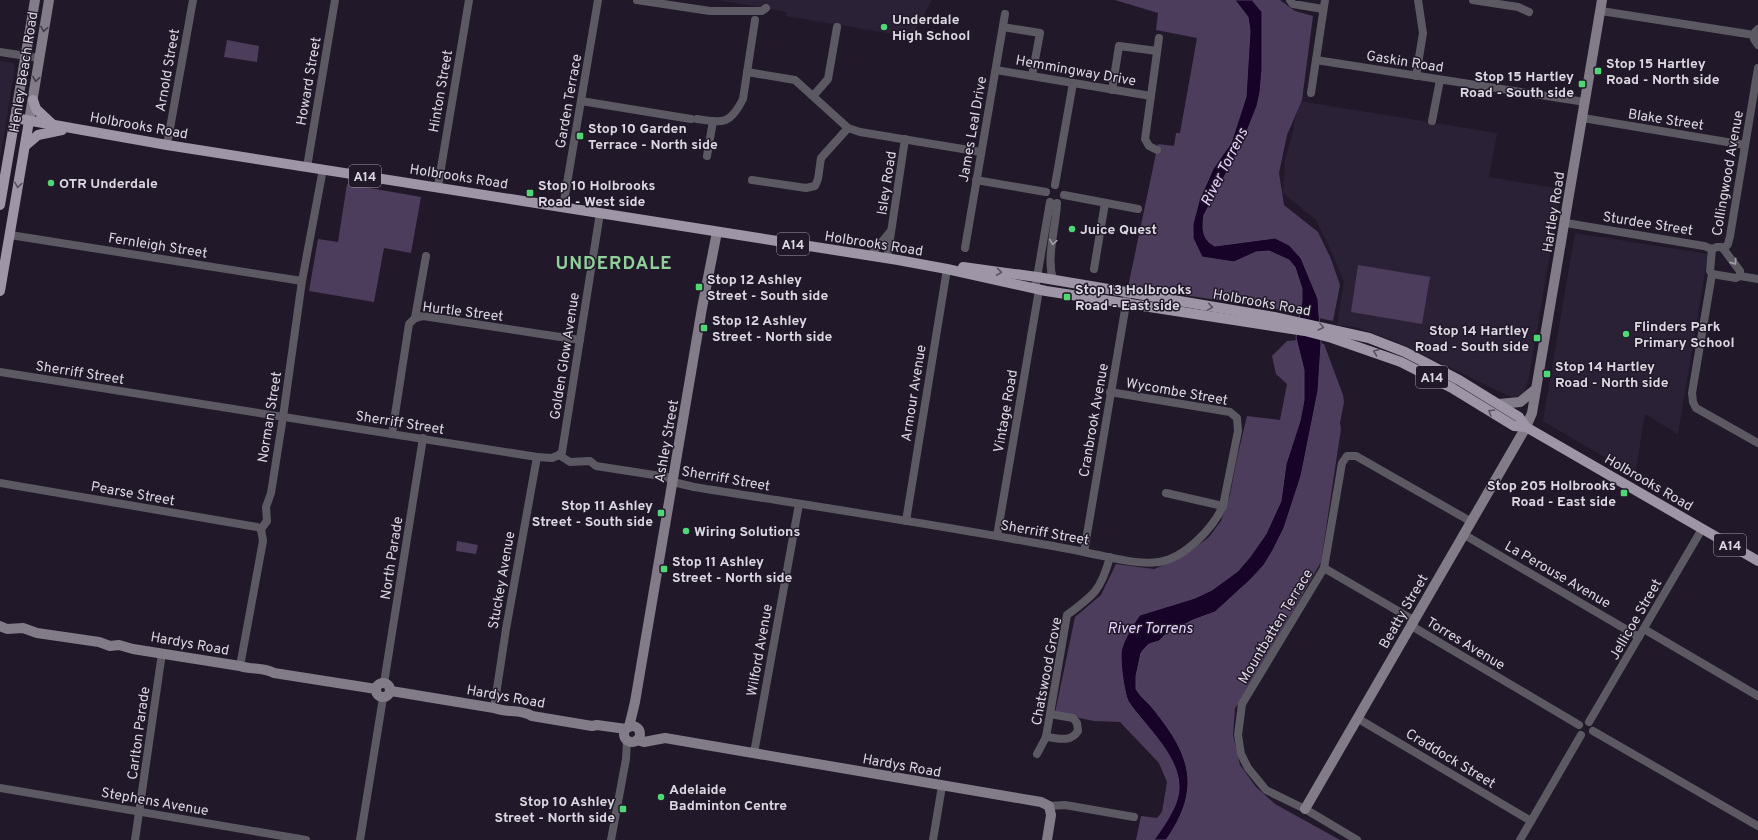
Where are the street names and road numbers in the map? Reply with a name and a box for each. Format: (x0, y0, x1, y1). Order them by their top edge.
street label: Henley Beach Road (7, 11, 42, 134)
street label: Arnold Street (153, 27, 184, 113)
street label: Howard Street (293, 36, 326, 127)
street label: Gaskin Road (1365, 48, 1445, 77)
street label: Hinton Street (426, 49, 457, 134)
street label: Garden Terrace (553, 53, 586, 150)
street label: Hemmingway Drive (1014, 53, 1137, 90)
street label: James Leal Drive (956, 75, 991, 184)
street label: Blake Street (1627, 106, 1705, 135)
street label: Holbrooks Road (88, 109, 189, 143)
street label: Collingwood Avenue (1709, 109, 1748, 237)
street label: Isley Road (874, 150, 901, 216)
street label: Holbrooks Road (408, 161, 509, 194)
road number: A14 (349, 165, 381, 187)
street label: Hartley Road (1540, 171, 1569, 254)
street label: Sturdee Street (1601, 209, 1694, 240)
street label: Holbrooks Road (823, 228, 924, 261)
street label: Fernleigh Street (107, 230, 208, 263)
road number: A14 (777, 233, 809, 255)
street label: Holbrooks Road (1211, 286, 1312, 320)
street label: Golden Glow Avenue (547, 292, 584, 421)
street label: Hurtle Street (421, 299, 504, 326)
street label: Armour Avenue (898, 344, 931, 443)
street label: Sherriff Street (34, 358, 125, 389)
street label: Cranbrook Avenue (1076, 362, 1113, 479)
road number: A14 (1416, 366, 1448, 388)
street label: Vintage Road (991, 368, 1022, 454)
street label: Norman Street (255, 370, 286, 464)
street label: Wycombe Street (1124, 375, 1229, 410)
street label: Ashley Street (652, 398, 683, 484)
street label: Sherriff Street (354, 408, 445, 439)
street label: Holbrooks Road (1601, 451, 1696, 516)
street label: Sherriff Street (680, 463, 771, 496)
street label: Pearse Street (89, 479, 176, 510)
street label: North Parade (378, 516, 407, 601)
street label: Sherriff Street (999, 517, 1090, 550)
street label: Stuckey Avenue (485, 530, 519, 631)
road number: A14 (1714, 534, 1746, 556)
street label: La Perouse Avenue (1501, 538, 1613, 612)
street label: Mountbatten Terrace (1235, 566, 1317, 687)
street label: Beatty Street (1376, 571, 1432, 652)
street label: Jellicoe Street (1606, 576, 1666, 663)
street label: Wilford Avenue (744, 603, 777, 698)
street label: Torres Avenue (1423, 614, 1508, 674)
street label: Chatswood Grove (1029, 616, 1066, 727)
street label: Hardys Road (149, 629, 230, 660)
street label: Hardys Road (465, 682, 546, 713)
street label: Carlton Parade (125, 686, 154, 781)
street label: Craddock Street (1402, 726, 1498, 793)
street label: Hardys Road (861, 751, 942, 782)
street label: Stephens Avenue (100, 785, 210, 820)

